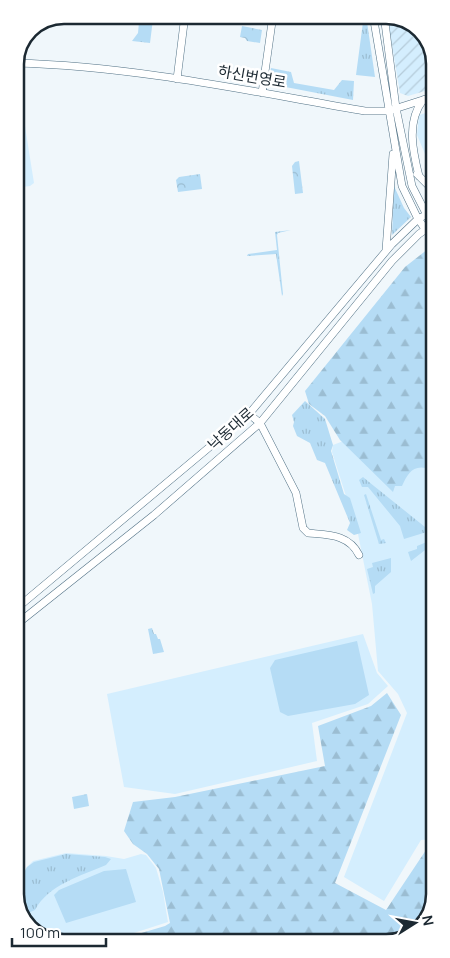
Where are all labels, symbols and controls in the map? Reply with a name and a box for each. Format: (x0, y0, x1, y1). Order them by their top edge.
street label: 하신번영로 (216, 60, 288, 93)
street label: 낙동대로 (203, 402, 258, 455)
north arrow (390, 898, 440, 948)
text: N (418, 914, 439, 927)
scale bar (12, 916, 106, 948)
text: 100 m (20, 922, 60, 943)

